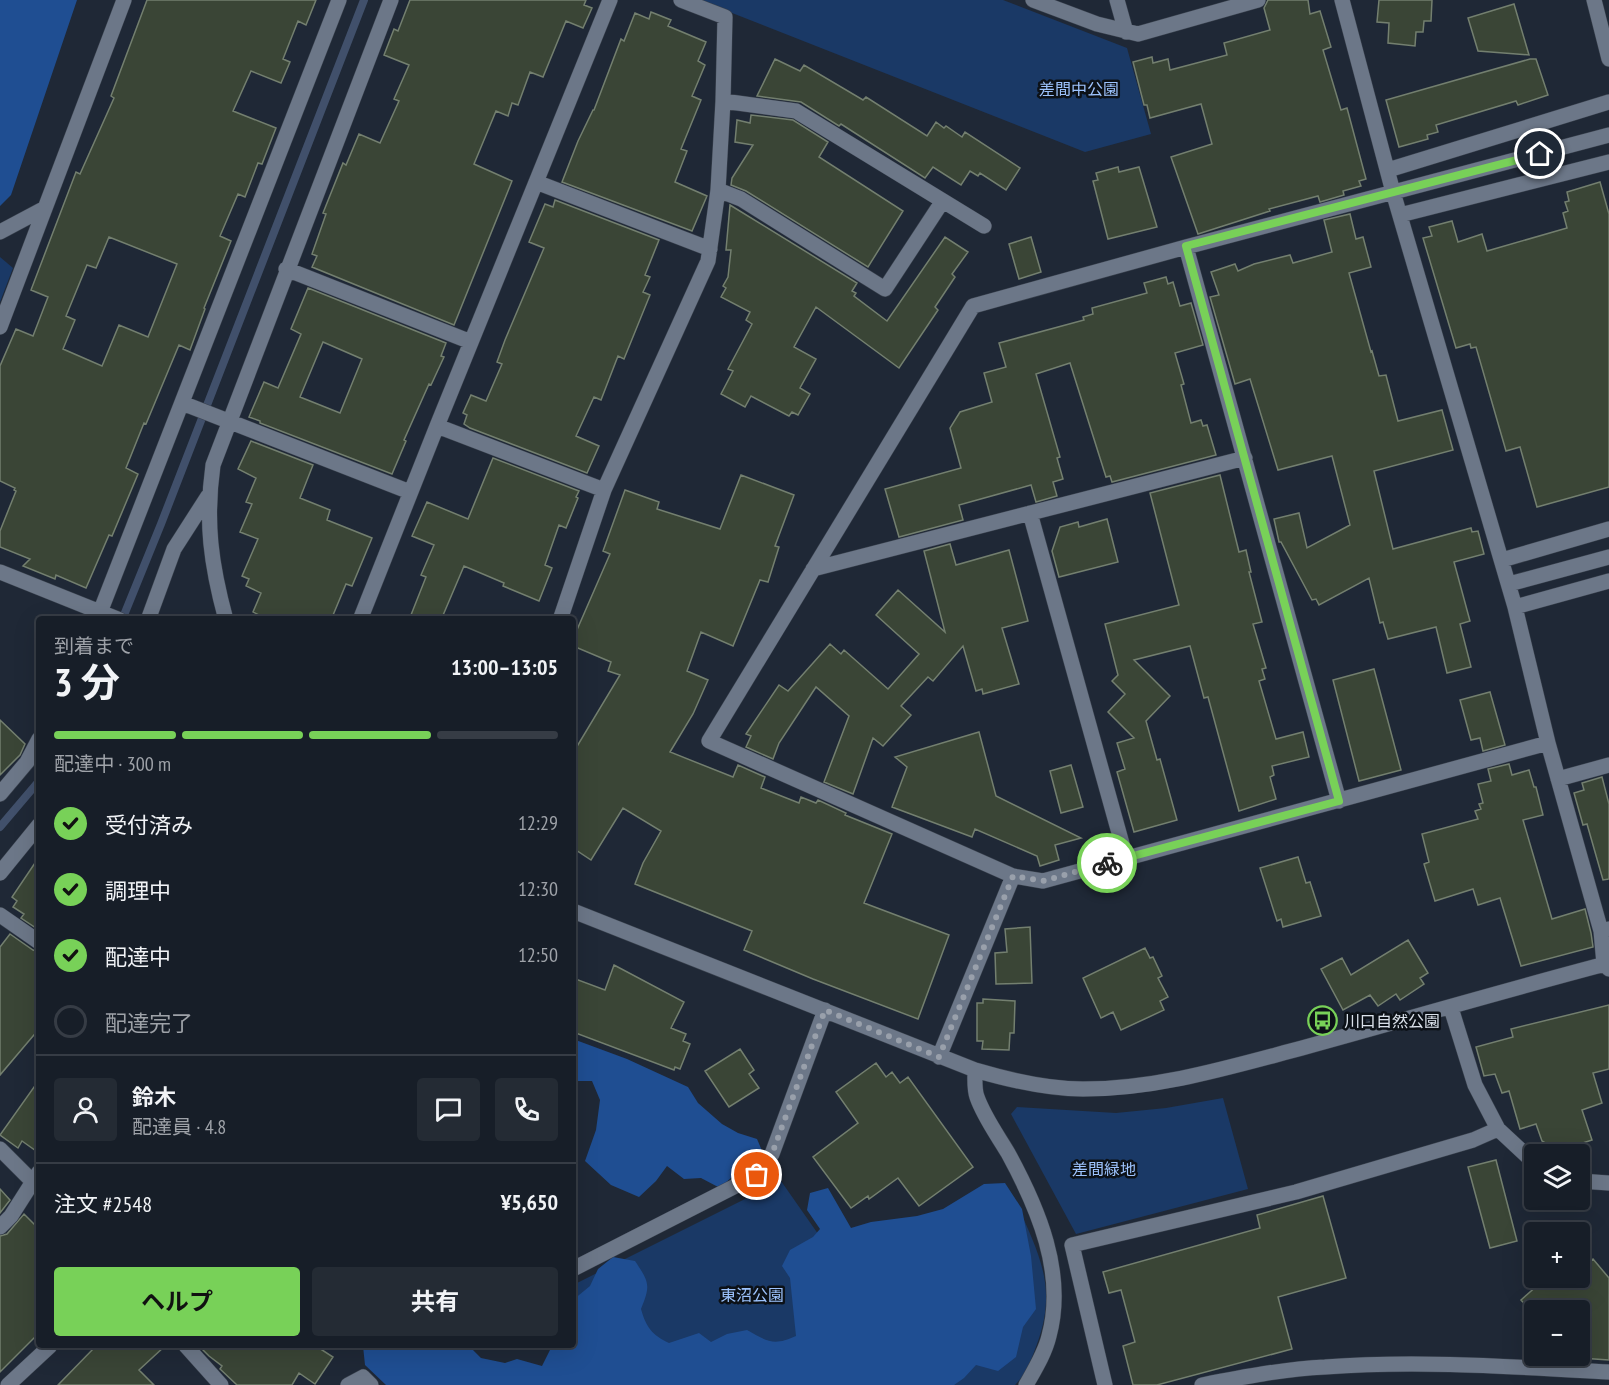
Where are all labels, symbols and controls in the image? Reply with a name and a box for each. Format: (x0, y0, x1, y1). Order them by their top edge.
park label: 差間中公園 (1039, 79, 1119, 99)
pin (1514, 128, 1565, 179)
icon: home (1523, 137, 1556, 170)
text: 到着まで (54, 633, 134, 659)
text: 13:00–13:05 (451, 653, 558, 681)
text: 3 分 (54, 656, 120, 707)
text: 配達中 · 300 m (54, 751, 171, 777)
icon: check (54, 807, 87, 840)
text: 12:29 (518, 810, 558, 836)
text: 受付済み (105, 811, 193, 839)
courier (1077, 833, 1137, 893)
icon: bike (1091, 847, 1124, 880)
icon: check (54, 873, 87, 906)
text: 12:30 (518, 876, 558, 902)
text: 調理中 (105, 877, 171, 905)
icon: check (54, 939, 87, 972)
text: 12:50 (518, 942, 558, 968)
text: 配達中 (105, 943, 171, 971)
bus stop icon: 川口自然公園 (1307, 1005, 1339, 1037)
text: 配達完了 (105, 1009, 193, 1037)
place label: 川口自然公園 (1344, 1011, 1440, 1031)
button: person (54, 1078, 117, 1141)
button: chat (417, 1078, 480, 1141)
button: phone (495, 1078, 558, 1141)
text: 鈴木 (132, 1083, 176, 1111)
text: 配達員 · 4.8 (132, 1114, 226, 1140)
map controls (1524, 1144, 1590, 1366)
button: layers (1524, 1144, 1590, 1210)
pin (731, 1149, 782, 1200)
icon: bag (740, 1158, 773, 1191)
park label: 差間緑地 (1072, 1159, 1136, 1179)
text: ¥5,650 (501, 1188, 558, 1216)
text: 注文 #2548 (54, 1190, 152, 1218)
button: + (1524, 1222, 1590, 1288)
button: ヘルプ (54, 1267, 300, 1336)
button: 共有 (312, 1267, 558, 1336)
park label: 東沼公園 (720, 1285, 784, 1305)
button: − (1524, 1300, 1590, 1366)

